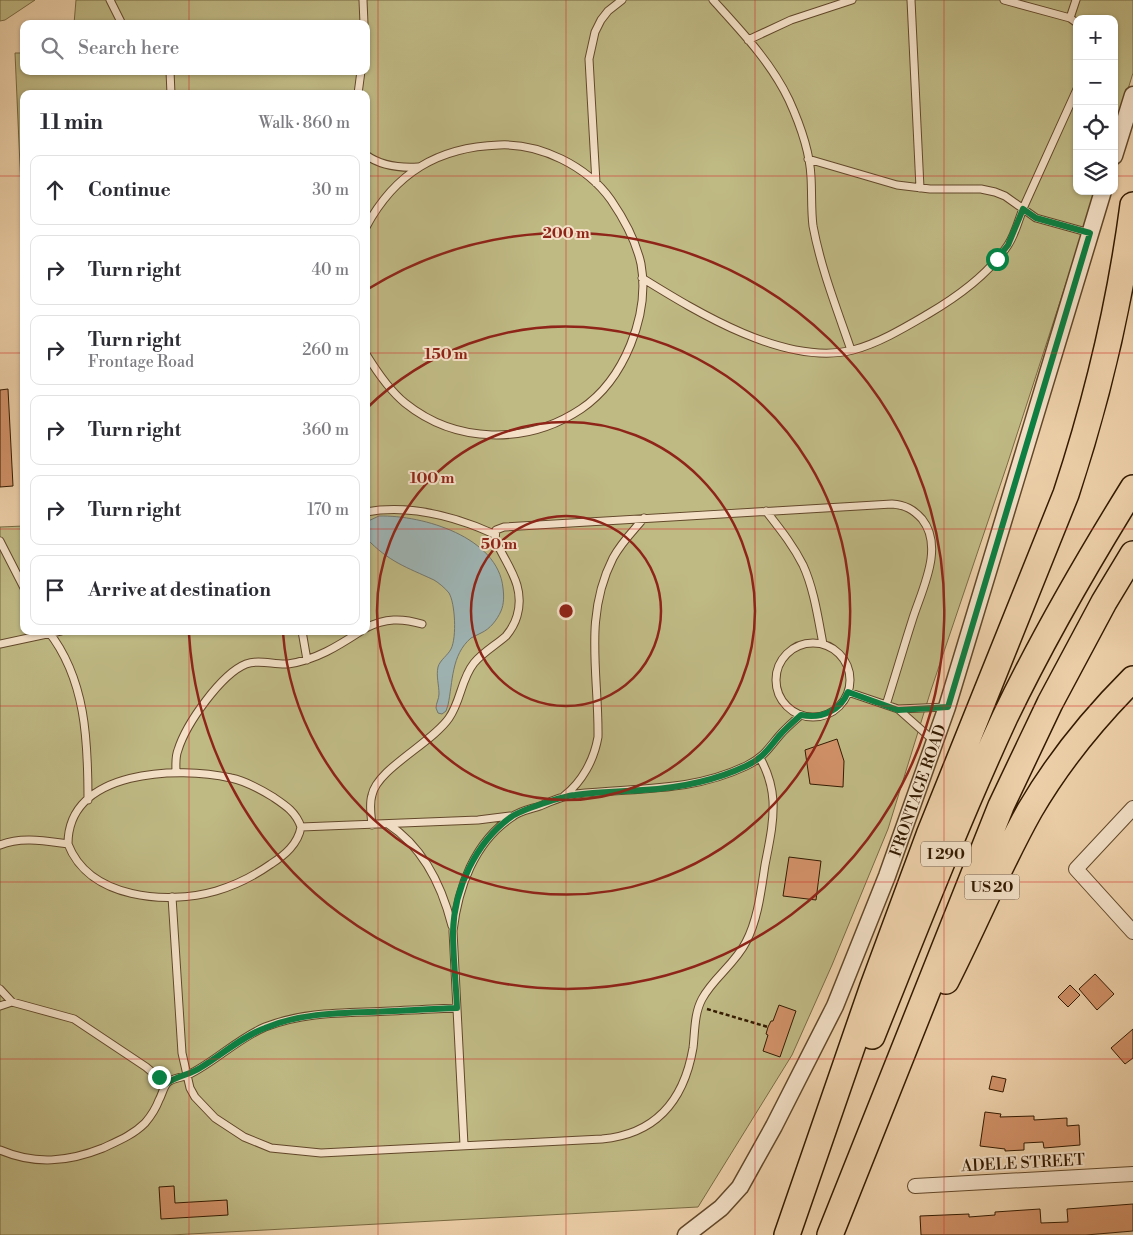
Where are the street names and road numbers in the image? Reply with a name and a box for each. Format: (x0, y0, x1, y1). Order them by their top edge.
street label: FRONTAGE ROAD (886, 722, 951, 859)
road number: I 290 (921, 842, 971, 866)
road number: US 20 (964, 874, 1020, 900)
street label: ADELE STREET (960, 1150, 1085, 1176)

